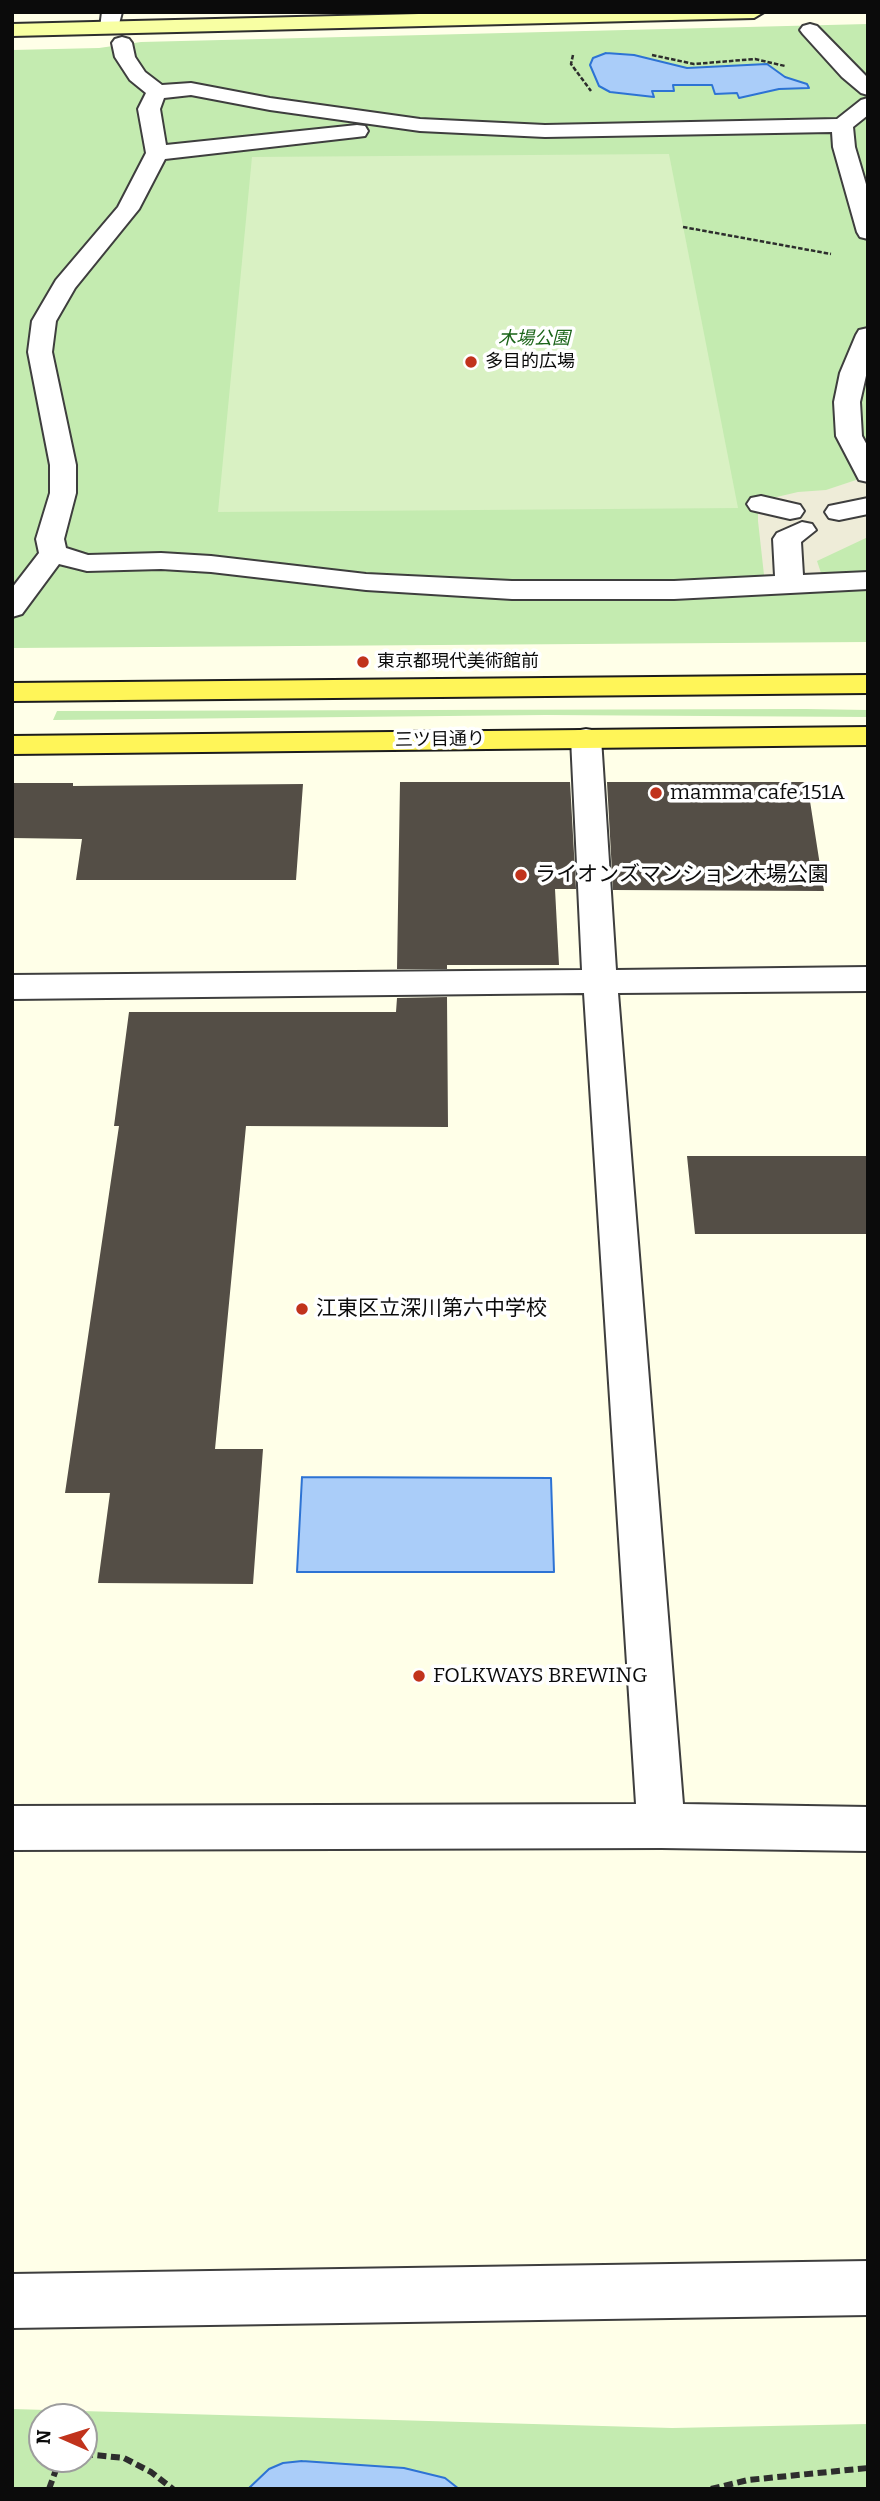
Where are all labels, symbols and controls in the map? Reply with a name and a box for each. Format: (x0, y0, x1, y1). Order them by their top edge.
park label: 木場公園 (498, 328, 570, 350)
place label: 多目的広場 (485, 351, 575, 373)
marker: 多目的広場 (463, 354, 479, 370)
place label: 東京都現代美術館前 (377, 651, 539, 673)
marker: 東京都現代美術館前 (355, 654, 371, 670)
street label: 三ツ目通り (395, 728, 485, 752)
place label: mamma cafe 151A (670, 780, 845, 806)
marker: mamma cafe 151A (648, 785, 664, 801)
place label: ライオンズマンション木場公園 (535, 862, 829, 888)
marker: ライオンズマンション木場公園 (513, 867, 529, 883)
place label: 江東区立深川第六中学校 (316, 1296, 547, 1322)
marker: 江東区立深川第六中学校 (294, 1301, 310, 1317)
place label: FOLKWAYS BREWING (433, 1663, 648, 1689)
marker: FOLKWAYS BREWING (411, 1668, 427, 1684)
north arrow (28, 2403, 98, 2473)
text: N (32, 2429, 55, 2445)

